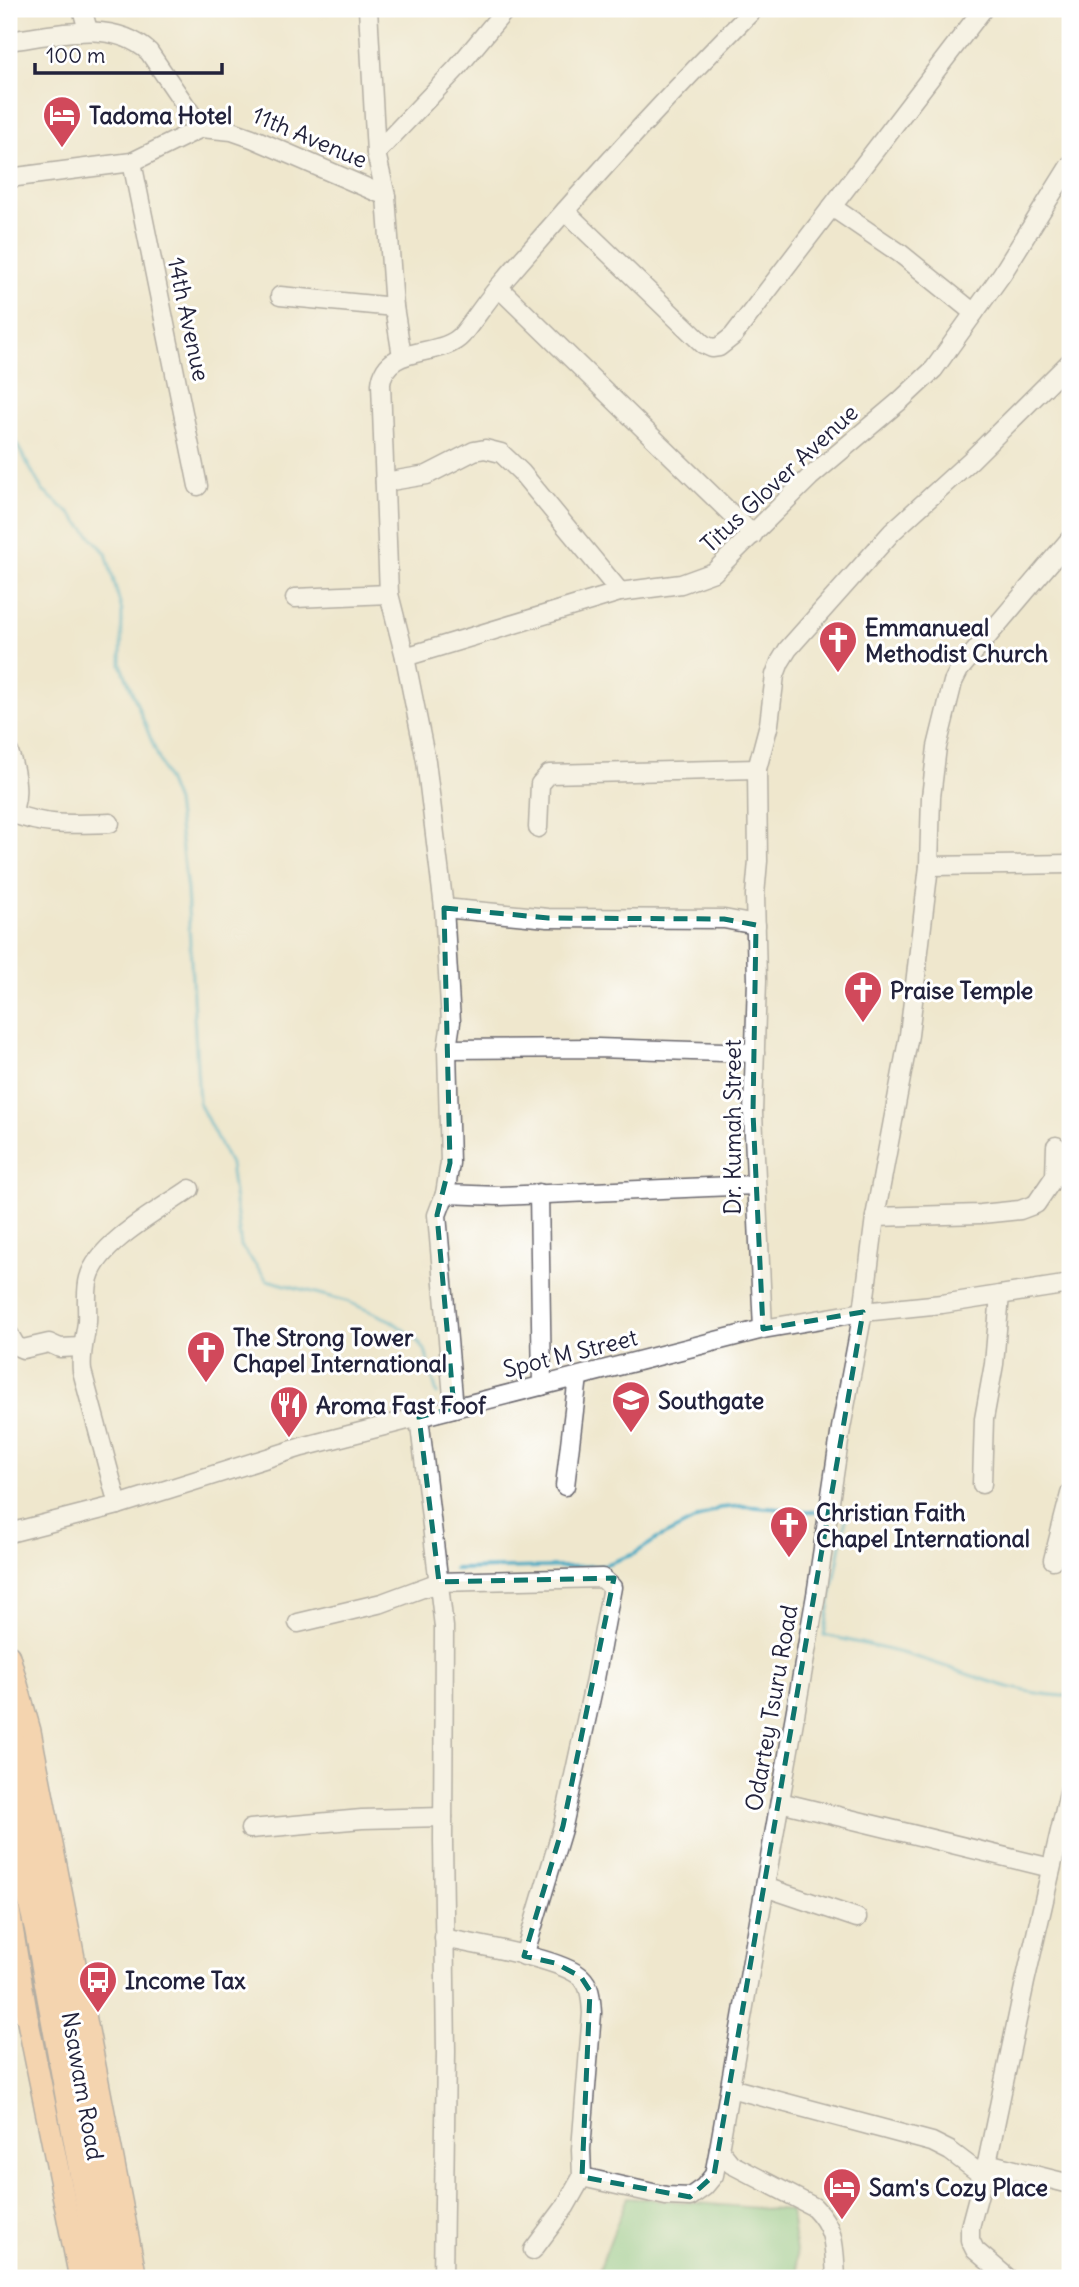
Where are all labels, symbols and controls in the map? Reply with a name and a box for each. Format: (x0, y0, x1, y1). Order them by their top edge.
scale bar (35, 32, 222, 76)
text: 100 m (46, 42, 105, 69)
hotel icon: Tadoma Hotel (41, 94, 83, 149)
street label: 11th Avenue (248, 100, 372, 174)
place label: Tadoma Hotel (89, 101, 232, 130)
street label: 14th Avenue (162, 254, 216, 384)
street label: Titus Glover Avenue (694, 398, 864, 558)
place label: Emmanueal Methodist Church (865, 613, 1048, 668)
church icon: Emmanueal Methodist Church (817, 619, 859, 674)
church icon: Praise Temple (842, 969, 884, 1024)
place label: Praise Temple (890, 976, 1033, 1005)
street label: Dr. Kumah Street (718, 1039, 747, 1215)
street label: Spot M Street (500, 1322, 640, 1384)
place label: The Strong Tower Chapel International (233, 1323, 447, 1378)
church icon: The Strong Tower Chapel International (185, 1329, 227, 1384)
school or university icon: Southgate (610, 1379, 652, 1434)
restaurant icon: Aroma Fast Foof (268, 1384, 310, 1439)
place label: Southgate (658, 1386, 764, 1415)
place label: Aroma Fast Foof (316, 1391, 487, 1420)
place label: Christian Faith Chapel International (816, 1498, 1030, 1553)
church icon: Christian Faith Chapel International (768, 1504, 810, 1559)
street label: Odartey Tsuru Road (739, 1603, 803, 1813)
bus stop icon: Income Tax (77, 1959, 119, 2014)
place label: Income Tax (125, 1966, 246, 1995)
street label: Nsawam Road (56, 2010, 110, 2162)
hotel icon: Sam's Cozy Place (821, 2166, 863, 2221)
place label: Sam's Cozy Place (869, 2173, 1048, 2202)

